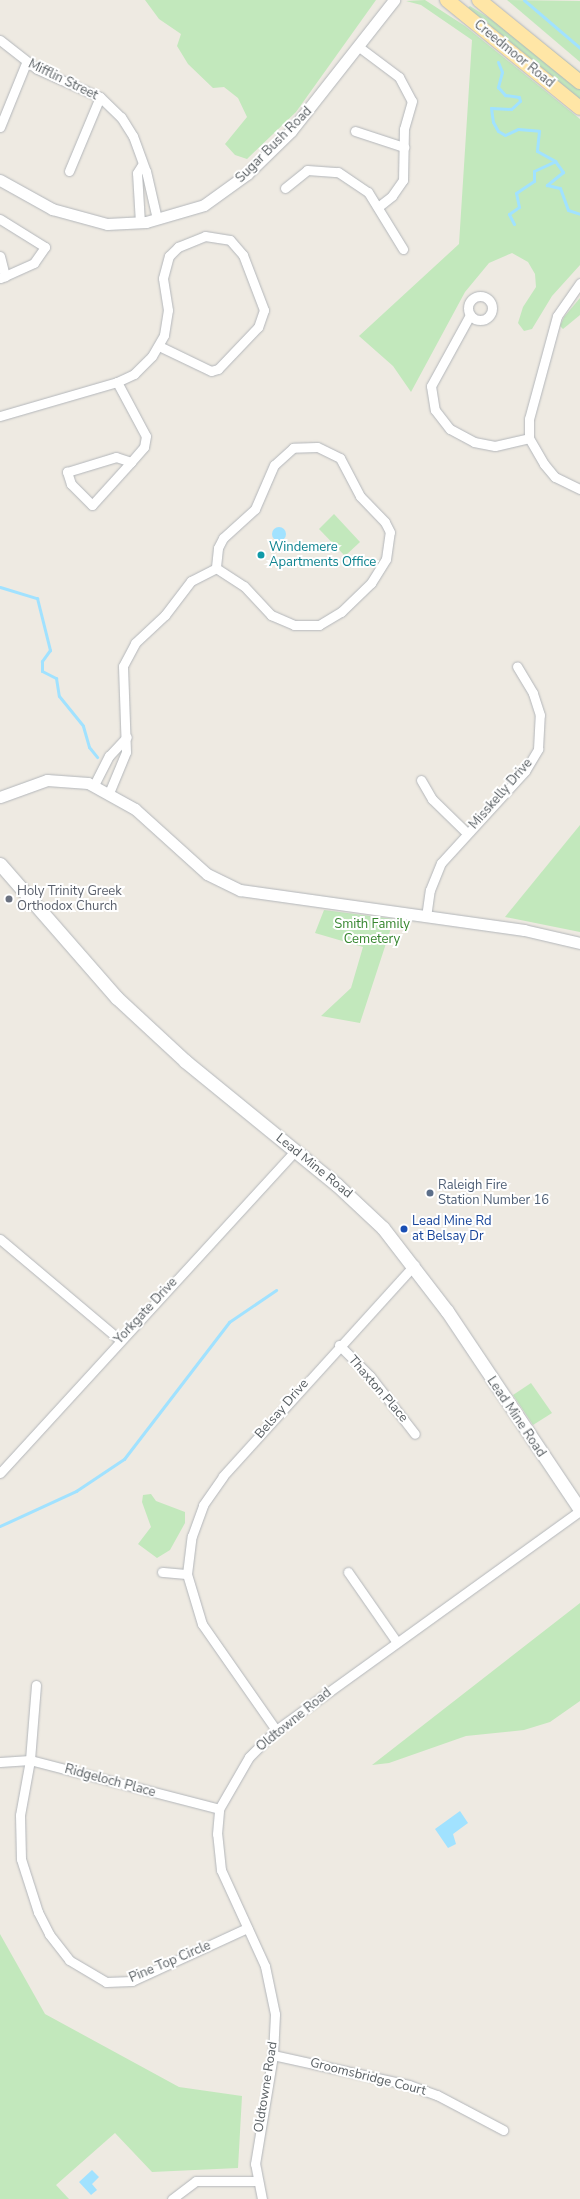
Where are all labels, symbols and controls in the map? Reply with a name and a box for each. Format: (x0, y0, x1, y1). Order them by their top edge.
street label: Creedmoor Road (471, 17, 557, 91)
street label: Mifflin Street (26, 56, 100, 104)
street label: Sugar Bush Road (233, 104, 315, 186)
place label: Windemere Apartments Office (269, 540, 376, 571)
marker: Windemere Apartments Office (256, 550, 266, 560)
street label: Misskelly Drive (466, 756, 536, 832)
place label: Holy Trinity Greek Orthodox Church (17, 884, 122, 915)
marker: Holy Trinity Greek Orthodox Church (4, 894, 14, 904)
park label: Smith Family Cemetery (334, 917, 410, 948)
street label: Lead Mine Road (273, 1130, 355, 1202)
place label: Raleigh Fire Station Number 16 (438, 1178, 549, 1209)
marker: Raleigh Fire Station Number 16 (425, 1188, 435, 1198)
place label: Lead Mine Rd at Belsay Dr (412, 1214, 492, 1245)
marker: Lead Mine Rd at Belsay Dr (399, 1224, 409, 1234)
street label: Yorkgate Drive (111, 1275, 181, 1347)
street label: Thaxton Place (345, 1353, 411, 1425)
street label: Lead Mine Road (483, 1374, 549, 1460)
street label: Belsay Drive (252, 1376, 312, 1442)
street label: Oldtowne Road (253, 1685, 335, 1755)
street label: Ridgeloch Place (63, 1761, 157, 1801)
street label: Pine Top Circle (127, 1938, 213, 1986)
street label: Oldtowne Road (251, 2040, 281, 2134)
street label: Groomsbridge Court (308, 2055, 428, 2099)

